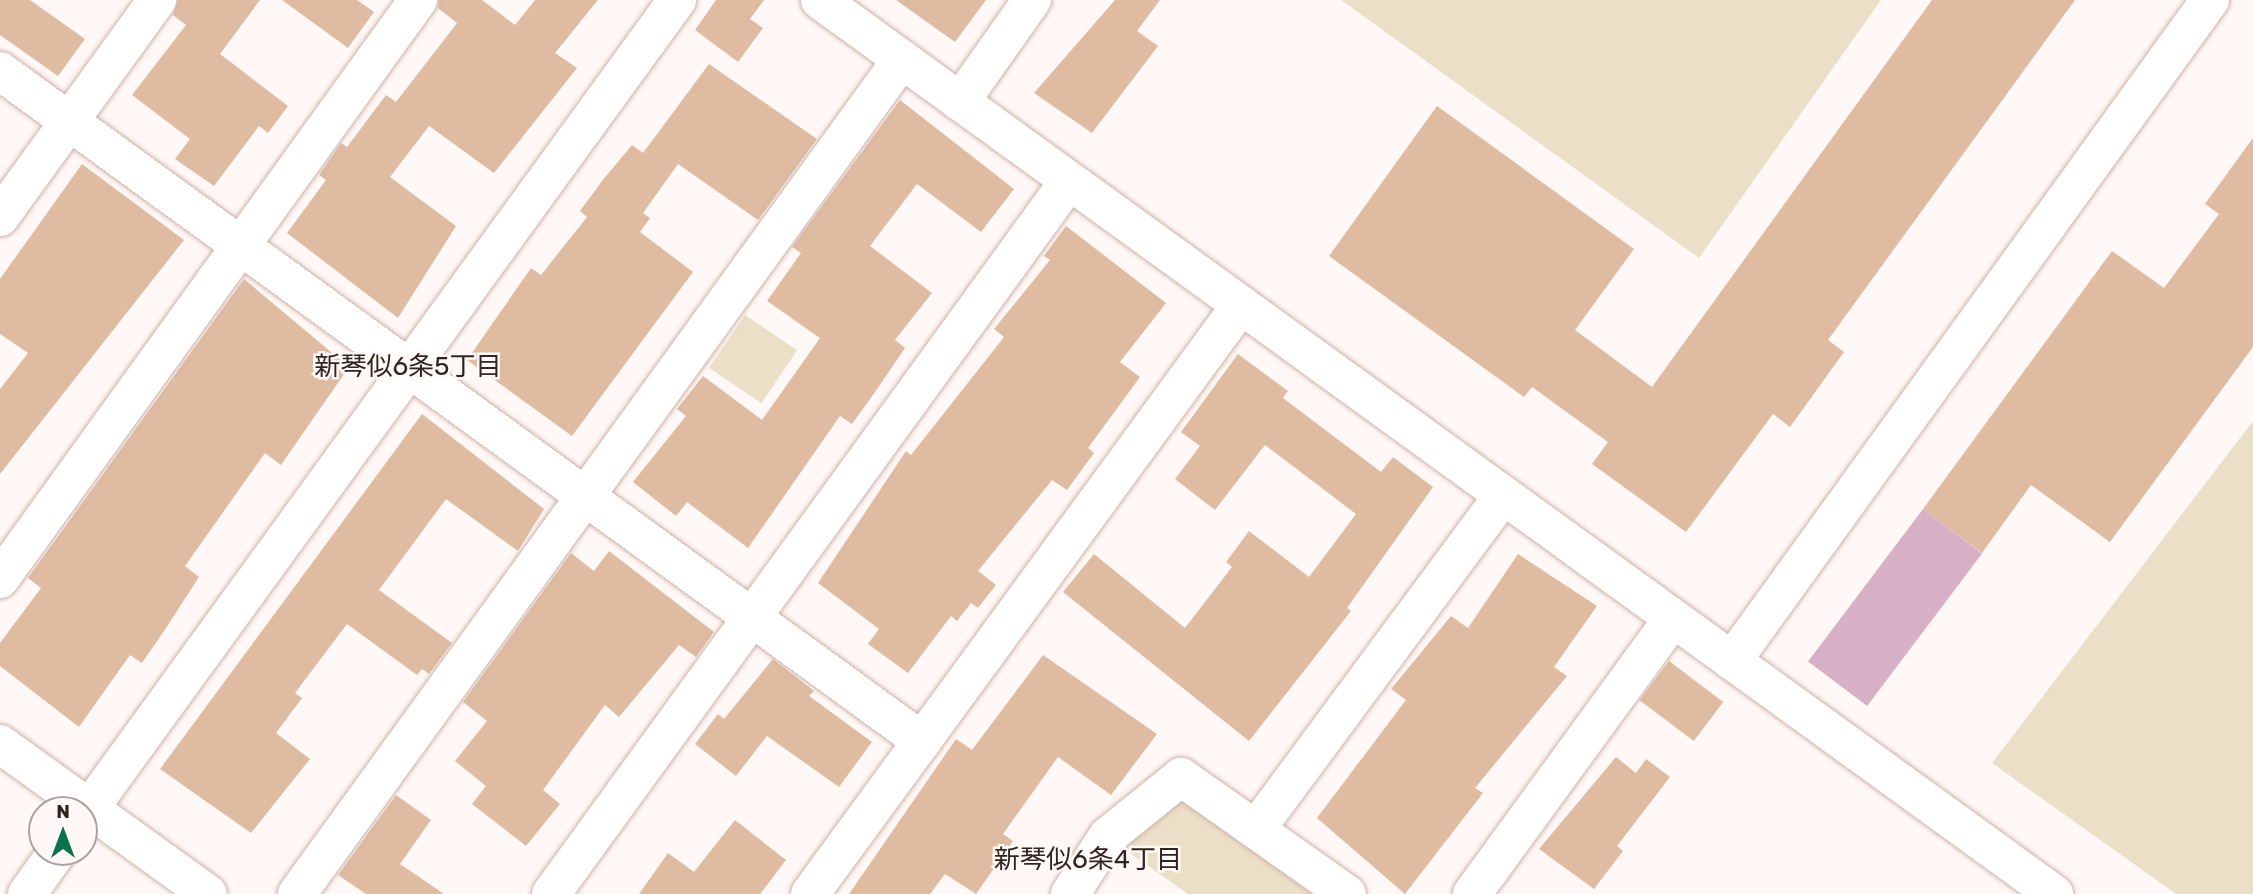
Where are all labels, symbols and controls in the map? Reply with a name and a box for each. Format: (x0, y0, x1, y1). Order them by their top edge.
district label: 新琴似6条5丁目 (314, 351, 502, 383)
north arrow (28, 796, 98, 866)
text: N (56, 800, 70, 823)
district label: 新琴似6条4丁目 (994, 844, 1182, 876)

